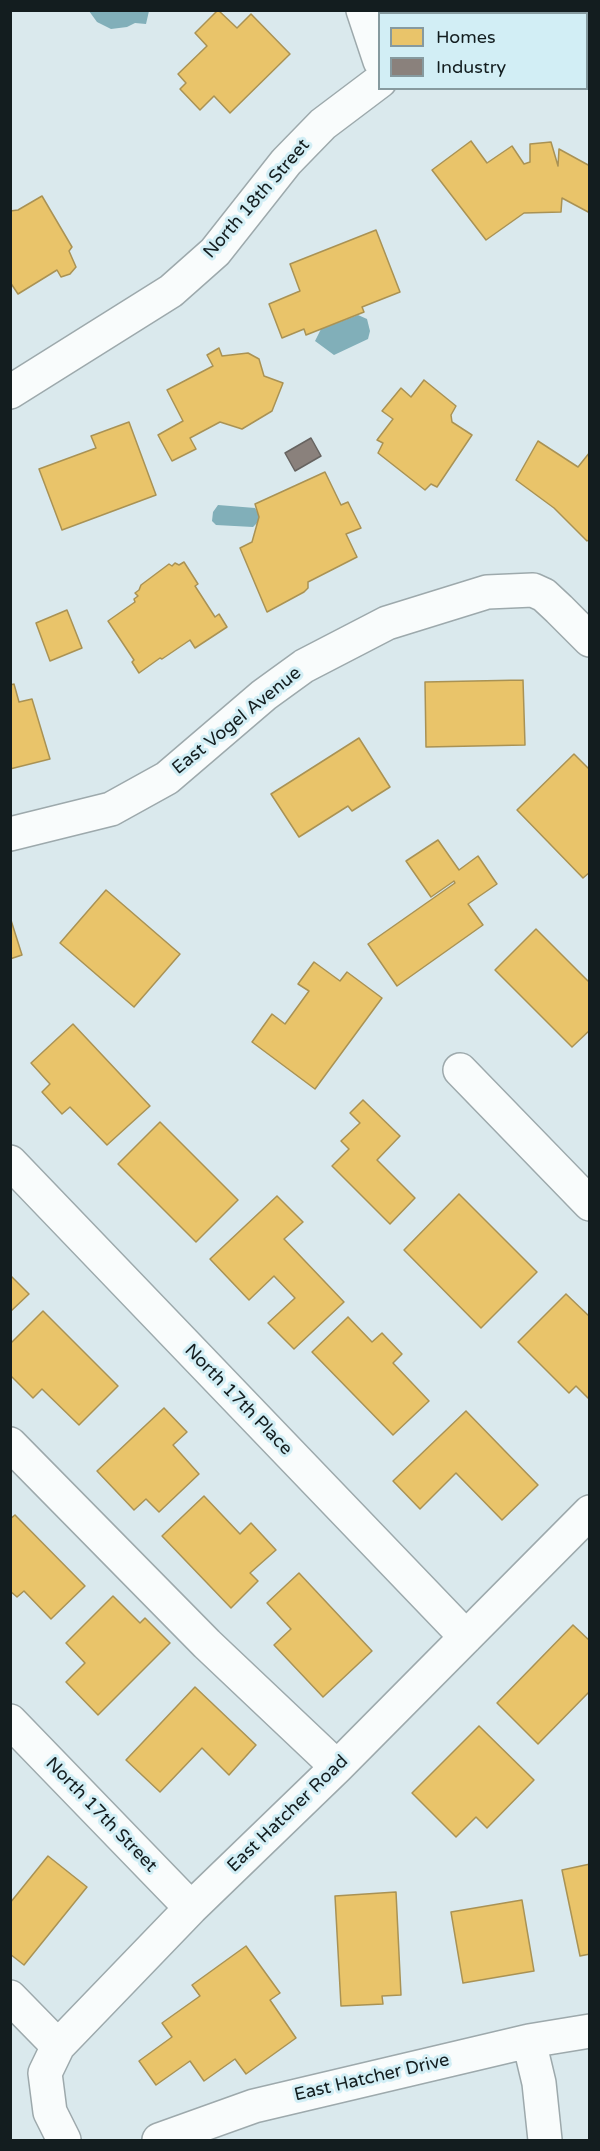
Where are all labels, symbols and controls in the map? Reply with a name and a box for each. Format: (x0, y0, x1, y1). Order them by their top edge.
legend (378, 12, 588, 90)
text: Homes (436, 26, 496, 48)
text: Industry (436, 56, 506, 78)
street label: North 18th Street (199, 135, 315, 263)
street label: East Vogel Avenue (168, 663, 306, 779)
street label: North 17th Place (180, 1340, 296, 1460)
street label: East Hatcher Road (223, 1751, 353, 1877)
street label: North 17th Street (41, 1753, 161, 1877)
street label: East Hatcher Drive (292, 2050, 452, 2106)

